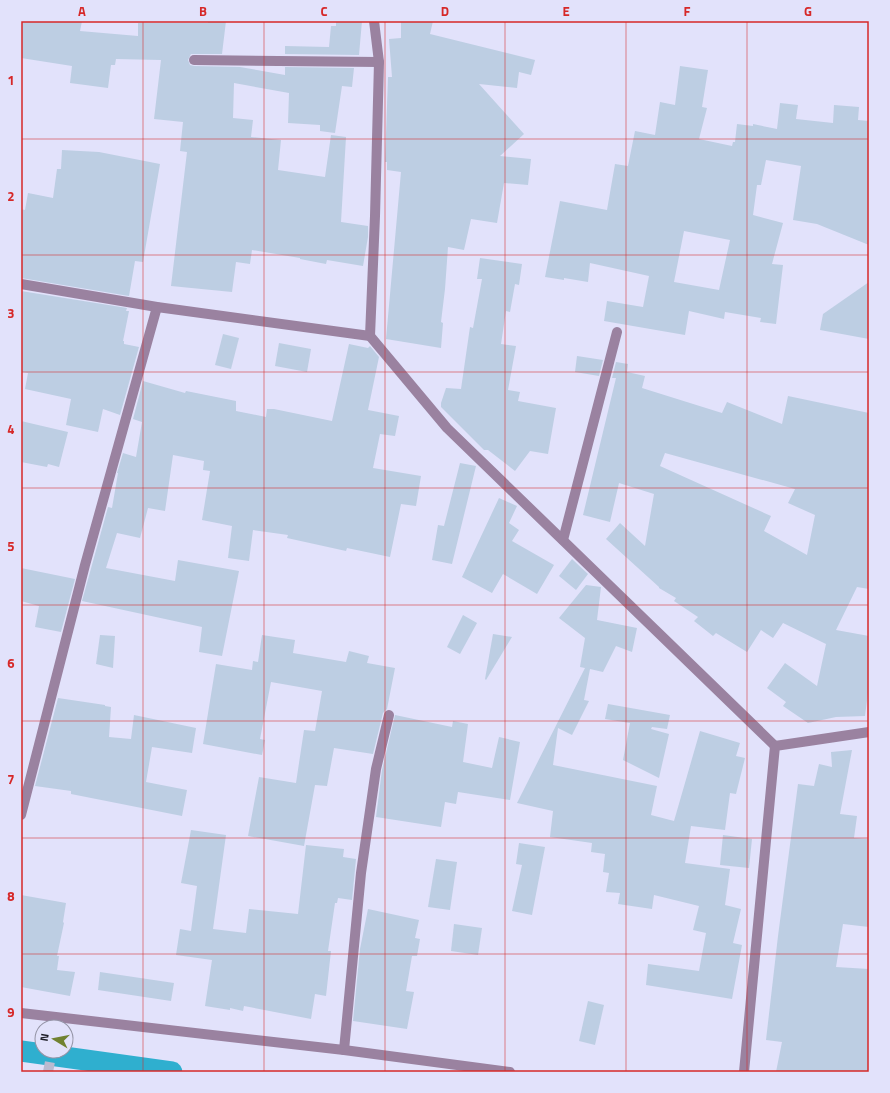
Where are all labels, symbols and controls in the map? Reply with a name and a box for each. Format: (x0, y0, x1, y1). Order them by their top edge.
text: A (78, 1, 86, 21)
text: B (199, 1, 207, 21)
text: C (320, 1, 328, 21)
text: D (441, 1, 449, 21)
text: E (562, 1, 570, 21)
text: F (684, 1, 691, 21)
text: G (804, 1, 812, 21)
text: 1 (7, 70, 15, 90)
text: 2 (7, 186, 15, 206)
text: 3 (7, 303, 15, 323)
text: 4 (7, 419, 15, 439)
text: 5 (7, 536, 15, 556)
text: 6 (7, 653, 15, 673)
text: 7 (7, 769, 15, 789)
text: 8 (7, 886, 15, 906)
text: 9 (7, 1002, 15, 1022)
north arrow (34, 1019, 74, 1059)
text: N (36, 1032, 53, 1042)

